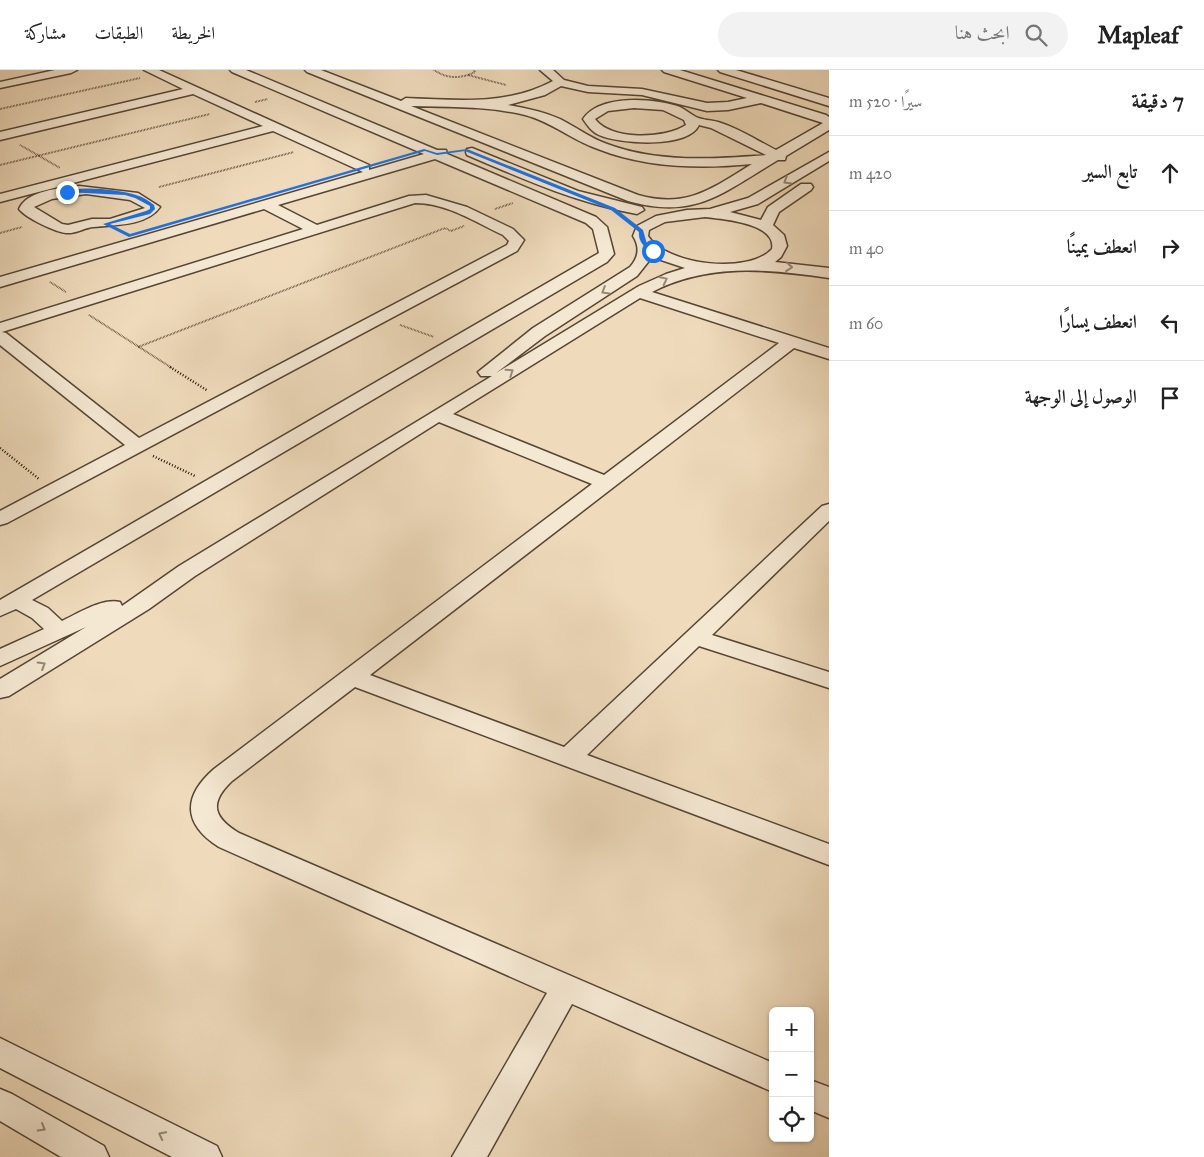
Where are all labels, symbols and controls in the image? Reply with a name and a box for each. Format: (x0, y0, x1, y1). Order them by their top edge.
search box (718, 12, 1068, 57)
text: Mapleaf (1098, 20, 1179, 50)
text: ابحث هنا (955, 21, 1010, 44)
icon: search (1022, 21, 1050, 49)
text: مشاركة (25, 22, 66, 44)
text: الطبقات (94, 22, 143, 44)
text: الخريطة (171, 22, 215, 44)
text: 7 دقيقة (1132, 88, 1184, 114)
text: سيرًا · 520 m (849, 92, 922, 111)
icon: ahead (1156, 159, 1184, 187)
text: تابع السير (1083, 160, 1137, 183)
text: 420 m (849, 164, 892, 183)
one-way arrow (784, 174, 793, 184)
route end (56, 181, 79, 204)
icon: right (1156, 234, 1184, 262)
text: انعطف يمينًا (1067, 235, 1137, 258)
text: 40 m (849, 239, 884, 258)
route start (642, 240, 665, 263)
one-way arrow (785, 261, 793, 272)
one-way arrow (659, 275, 668, 286)
one-way arrow (601, 285, 610, 295)
icon: left (1156, 309, 1184, 337)
text: انعطف يسارًا (1059, 310, 1137, 333)
text: 60 m (849, 314, 883, 333)
one-way arrow (504, 369, 513, 379)
icon: arrive (1156, 384, 1184, 412)
text: الوصول إلى الوجهة (1025, 385, 1137, 408)
one-way arrow (37, 661, 46, 671)
map controls (769, 1007, 814, 1142)
button: + (769, 1007, 814, 1052)
button: − (769, 1052, 814, 1097)
button: locate (769, 1097, 814, 1142)
one-way arrow (37, 1122, 46, 1132)
one-way arrow (158, 1131, 167, 1141)

